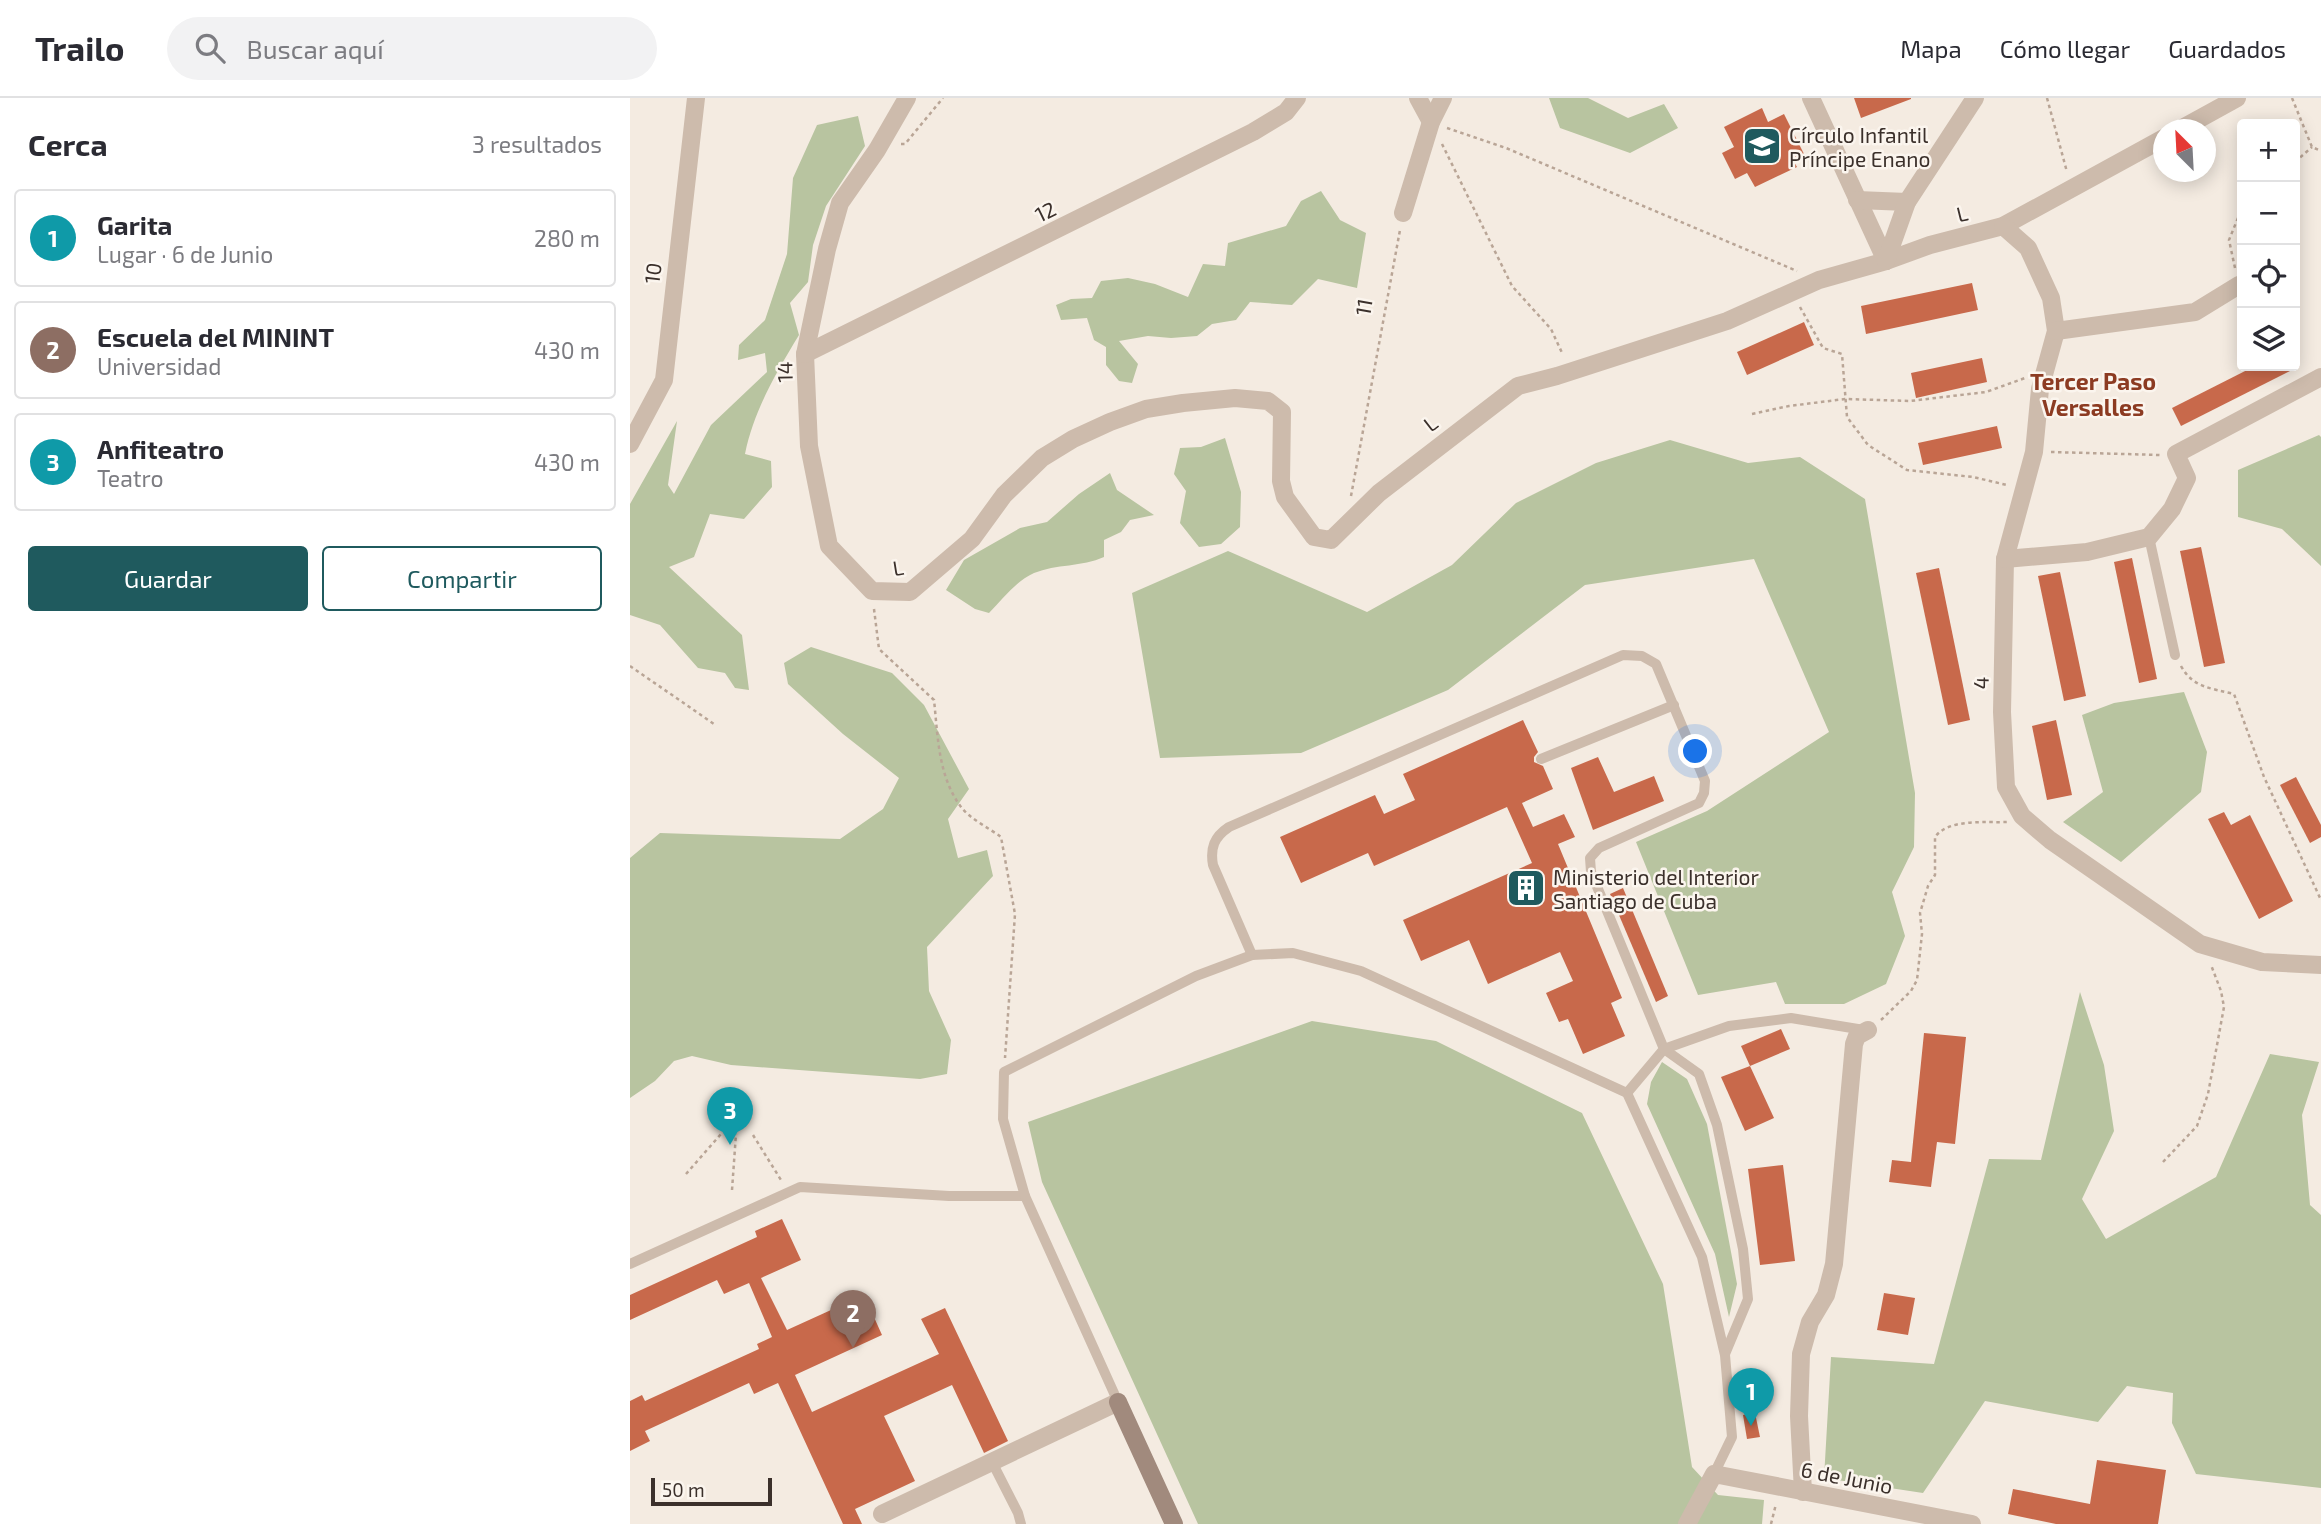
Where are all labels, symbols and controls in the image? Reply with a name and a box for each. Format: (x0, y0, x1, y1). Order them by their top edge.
search box (167, 17, 657, 80)
text: Trailo (35, 28, 125, 68)
icon: search (191, 29, 229, 67)
text: Buscar aquí (247, 33, 384, 64)
text: Mapa (1900, 34, 1962, 63)
text: Cómo llegar (2000, 34, 2130, 63)
text: Guardados (2168, 34, 2286, 63)
north arrow (2153, 119, 2216, 182)
map controls (2237, 119, 2300, 371)
button: + (2237, 119, 2300, 182)
place label: Círculo Infantil Príncipe Enano (1789, 122, 1930, 171)
school or university icon: Círculo Infantil Príncipe Enano (1741, 125, 1783, 167)
text: Cerca (28, 126, 108, 162)
text: 3 resultados (472, 130, 602, 158)
button: − (2237, 182, 2300, 245)
street label: 12 (1030, 195, 1060, 227)
street label: L (1954, 200, 1970, 226)
text: Garita (97, 209, 172, 240)
text: 1 (48, 224, 58, 252)
text: 280 m (534, 224, 600, 252)
text: Lugar · 6 de Junio (97, 240, 273, 268)
button: locate (2237, 245, 2300, 308)
street label: 10 (638, 261, 666, 285)
street label: 11 (1349, 297, 1377, 317)
button: layers (2237, 308, 2300, 371)
text: Escuela del MININT (97, 321, 334, 352)
text: 2 (46, 336, 60, 364)
text: 430 m (534, 336, 600, 364)
text: Universidad (97, 352, 221, 380)
street label: 14 (771, 361, 797, 383)
district label: Tercer Paso Versalles (2030, 367, 2156, 421)
street label: L (1418, 410, 1442, 436)
text: Anfiteatro (97, 433, 224, 464)
text: 3 (46, 448, 60, 476)
text: 430 m (534, 448, 600, 476)
text: Teatro (97, 464, 164, 492)
button: Guardar (28, 546, 308, 611)
button: Compartir (322, 546, 602, 611)
street label: L (891, 554, 905, 580)
street label: 4 (1967, 676, 1993, 690)
your location (1678, 734, 1712, 768)
place label: Ministerio del Interior Santiago de Cuba (1553, 864, 1759, 913)
building icon: Ministerio del Interior Santiago de Cuba (1505, 867, 1547, 909)
pin: 3 (707, 1087, 753, 1145)
pin: 2 (830, 1290, 876, 1348)
pin: 1 (1728, 1368, 1774, 1426)
street label: 6 de Junio (1799, 1456, 1895, 1498)
scale bar (651, 1475, 772, 1507)
text: 50 m (662, 1478, 705, 1501)

